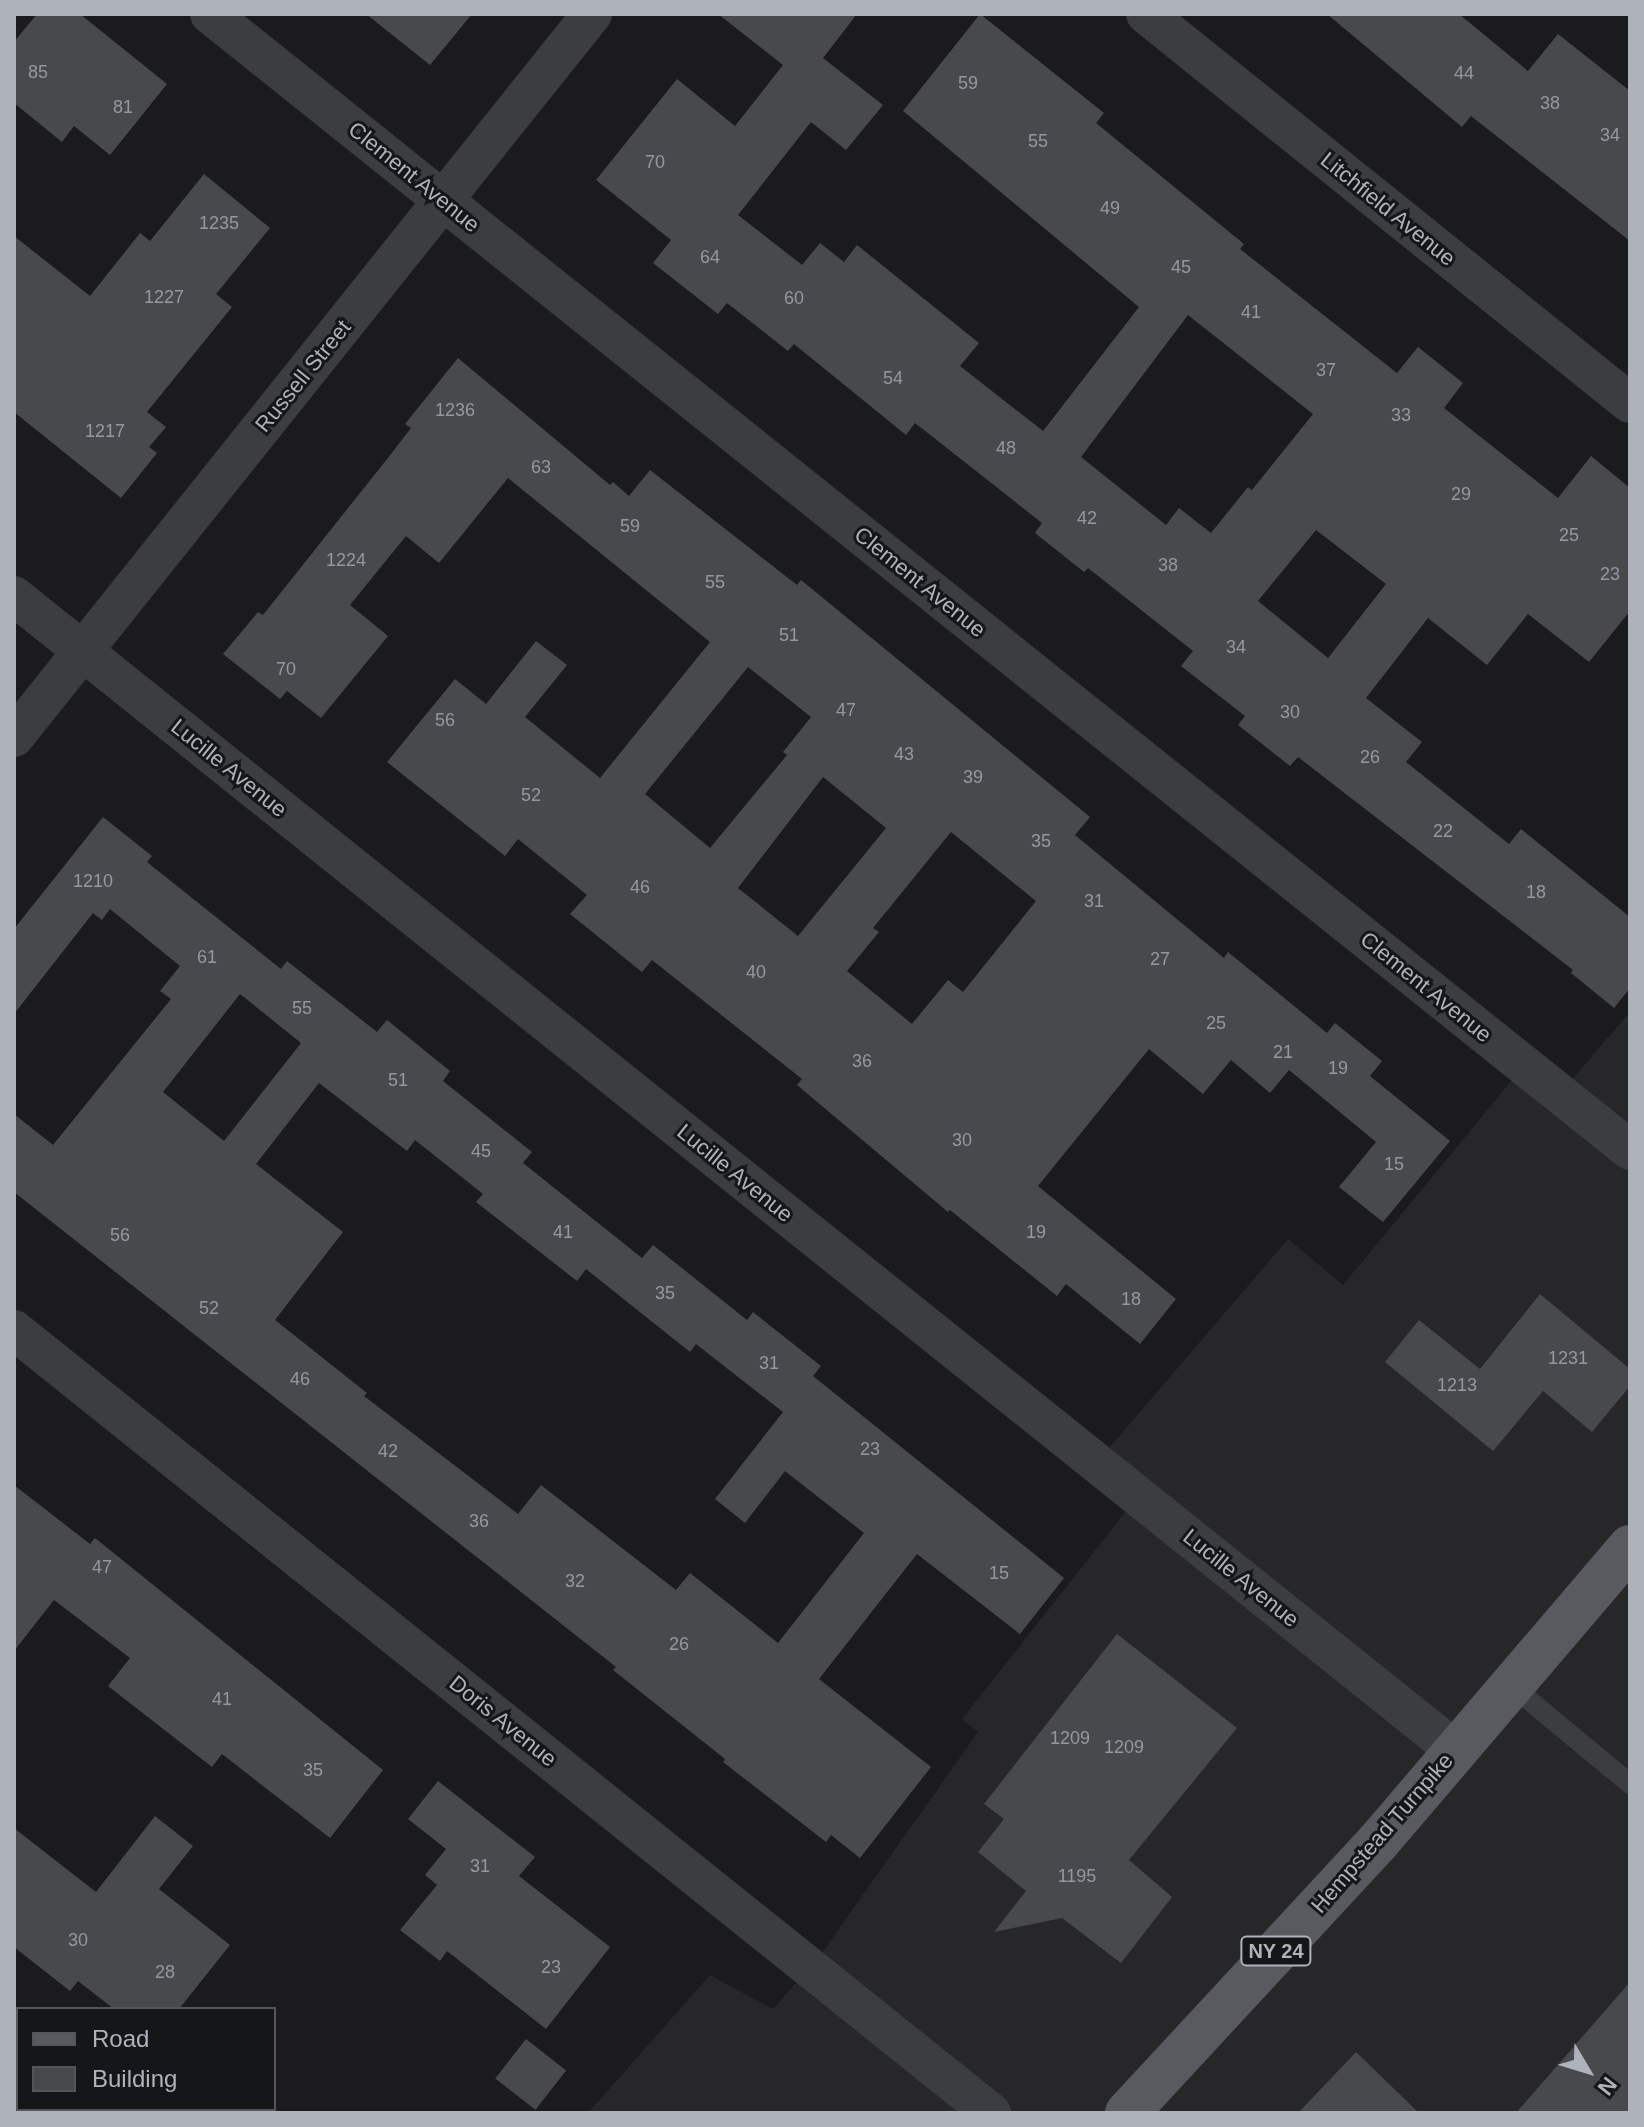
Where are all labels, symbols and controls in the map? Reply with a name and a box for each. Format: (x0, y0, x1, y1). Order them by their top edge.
house number: 85 (28, 61, 48, 83)
house number: 44 (1454, 62, 1474, 84)
house number: 59 (958, 72, 978, 94)
house number: 38 (1540, 92, 1560, 114)
house number: 81 (113, 96, 133, 118)
street label: Clement Avenue (343, 116, 485, 238)
house number: 34 (1600, 124, 1620, 146)
house number: 55 (1028, 130, 1048, 152)
street label: Litchfield Avenue (1315, 146, 1461, 272)
house number: 70 (645, 151, 665, 173)
house number: 49 (1100, 197, 1120, 219)
house number: 1235 (199, 212, 239, 234)
house number: 64 (700, 246, 720, 268)
house number: 45 (1171, 256, 1191, 278)
house number: 1227 (144, 286, 184, 308)
house number: 60 (784, 287, 804, 309)
house number: 41 (1241, 301, 1261, 323)
street label: Russell Street (250, 314, 356, 438)
house number: 37 (1316, 359, 1336, 381)
house number: 54 (883, 367, 903, 389)
house number: 1236 (435, 399, 475, 421)
house number: 33 (1391, 404, 1411, 426)
house number: 1217 (85, 420, 125, 442)
house number: 48 (996, 437, 1016, 459)
house number: 63 (531, 456, 551, 478)
house number: 29 (1451, 483, 1471, 505)
house number: 42 (1077, 507, 1097, 529)
house number: 59 (620, 515, 640, 537)
street label: Clement Avenue (849, 521, 991, 643)
house number: 25 (1559, 524, 1579, 546)
house number: 1224 (326, 549, 366, 571)
house number: 38 (1158, 554, 1178, 576)
house number: 23 (1600, 563, 1620, 585)
house number: 55 (705, 571, 725, 593)
house number: 51 (779, 624, 799, 646)
house number: 34 (1226, 636, 1246, 658)
house number: 70 (276, 658, 296, 680)
house number: 47 (836, 699, 856, 721)
house number: 30 (1280, 701, 1300, 723)
house number: 56 (435, 709, 455, 731)
street label: Lucille Avenue (165, 713, 293, 823)
house number: 43 (894, 743, 914, 765)
house number: 26 (1360, 746, 1380, 768)
house number: 39 (963, 766, 983, 788)
house number: 52 (521, 784, 541, 806)
house number: 22 (1433, 820, 1453, 842)
house number: 35 (1031, 830, 1051, 852)
house number: 1210 (73, 870, 113, 892)
house number: 46 (630, 876, 650, 898)
house number: 18 (1526, 881, 1546, 903)
house number: 31 (1084, 890, 1104, 912)
street label: Clement Avenue (1355, 926, 1497, 1048)
house number: 61 (197, 946, 217, 968)
house number: 27 (1150, 948, 1170, 970)
house number: 40 (746, 961, 766, 983)
house number: 55 (292, 997, 312, 1019)
house number: 25 (1206, 1012, 1226, 1034)
house number: 21 (1273, 1041, 1293, 1063)
house number: 36 (852, 1050, 872, 1072)
house number: 19 (1328, 1057, 1348, 1079)
house number: 51 (388, 1069, 408, 1091)
street label: Lucille Avenue (671, 1118, 799, 1228)
house number: 30 (952, 1129, 972, 1151)
house number: 45 (471, 1140, 491, 1162)
house number: 15 (1384, 1153, 1404, 1175)
house number: 41 (553, 1221, 573, 1243)
house number: 19 (1026, 1221, 1046, 1243)
house number: 56 (110, 1224, 130, 1246)
house number: 35 (655, 1282, 675, 1304)
house number: 18 (1121, 1288, 1141, 1310)
house number: 52 (199, 1297, 219, 1319)
house number: 1231 (1548, 1347, 1588, 1369)
house number: 31 (759, 1352, 779, 1374)
house number: 46 (290, 1368, 310, 1390)
house number: 1213 (1437, 1374, 1477, 1396)
house number: 23 (860, 1438, 880, 1460)
house number: 42 (378, 1440, 398, 1462)
house number: 36 (469, 1510, 489, 1532)
street label: Lucille Avenue (1177, 1523, 1305, 1633)
house number: 47 (92, 1556, 112, 1578)
house number: 15 (989, 1562, 1009, 1584)
house number: 32 (565, 1570, 585, 1592)
house number: 26 (669, 1633, 689, 1655)
street label: Doris Avenue (444, 1669, 562, 1773)
house number: 41 (212, 1688, 232, 1710)
house number: 1209 (1050, 1727, 1090, 1749)
house number: 1209 (1104, 1736, 1144, 1758)
street label: Hempstead Turnpike (1305, 1748, 1459, 1918)
house number: 35 (303, 1759, 323, 1781)
house number: 31 (470, 1855, 490, 1877)
house number: 1195 (1058, 1865, 1096, 1887)
house number: 30 (68, 1929, 88, 1951)
road number: NY 24 (1240, 1935, 1312, 1967)
house number: 23 (541, 1956, 561, 1978)
house number: 28 (155, 1961, 175, 1983)
legend (16, 2007, 276, 2111)
text: Road (92, 2025, 149, 2052)
north arrow (1548, 2031, 1628, 2111)
text: Building (92, 2065, 177, 2092)
text: N (1593, 2072, 1622, 2100)

